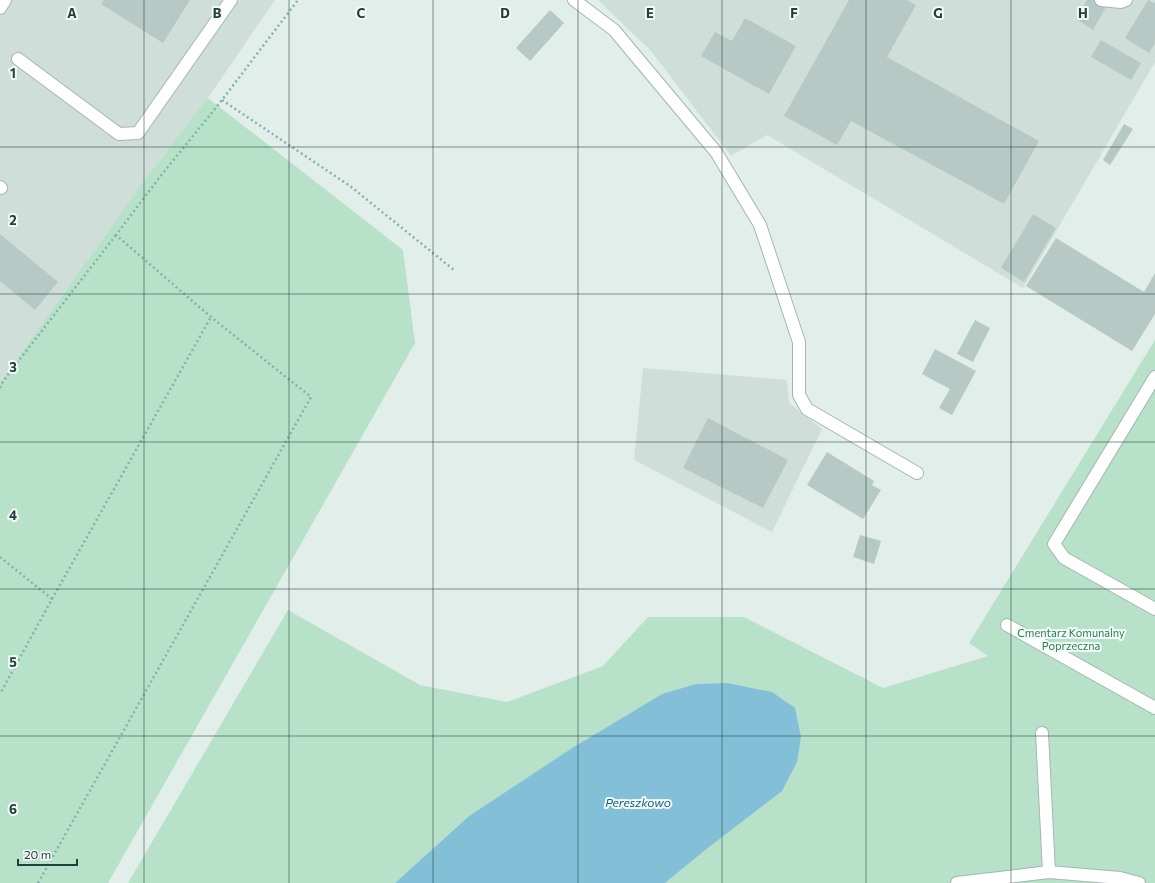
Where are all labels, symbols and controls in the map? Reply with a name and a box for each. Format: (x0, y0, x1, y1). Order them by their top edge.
text: A (67, 5, 77, 21)
text: B (213, 5, 222, 21)
text: C (357, 5, 366, 21)
text: D (500, 5, 510, 21)
text: E (646, 5, 654, 21)
text: F (790, 5, 798, 21)
text: G (933, 5, 943, 21)
text: H (1078, 5, 1088, 21)
text: 1 (10, 65, 16, 81)
text: 2 (9, 212, 17, 228)
text: 3 (9, 359, 17, 375)
text: 4 (9, 507, 17, 523)
park label: Cmentarz Komunalny Poprzeczna (1017, 626, 1125, 652)
text: 5 (9, 654, 17, 670)
water label: Pereszkowo (605, 795, 671, 809)
text: 6 (9, 801, 17, 817)
scale bar (18, 841, 77, 867)
text: 20 m (24, 847, 51, 861)

